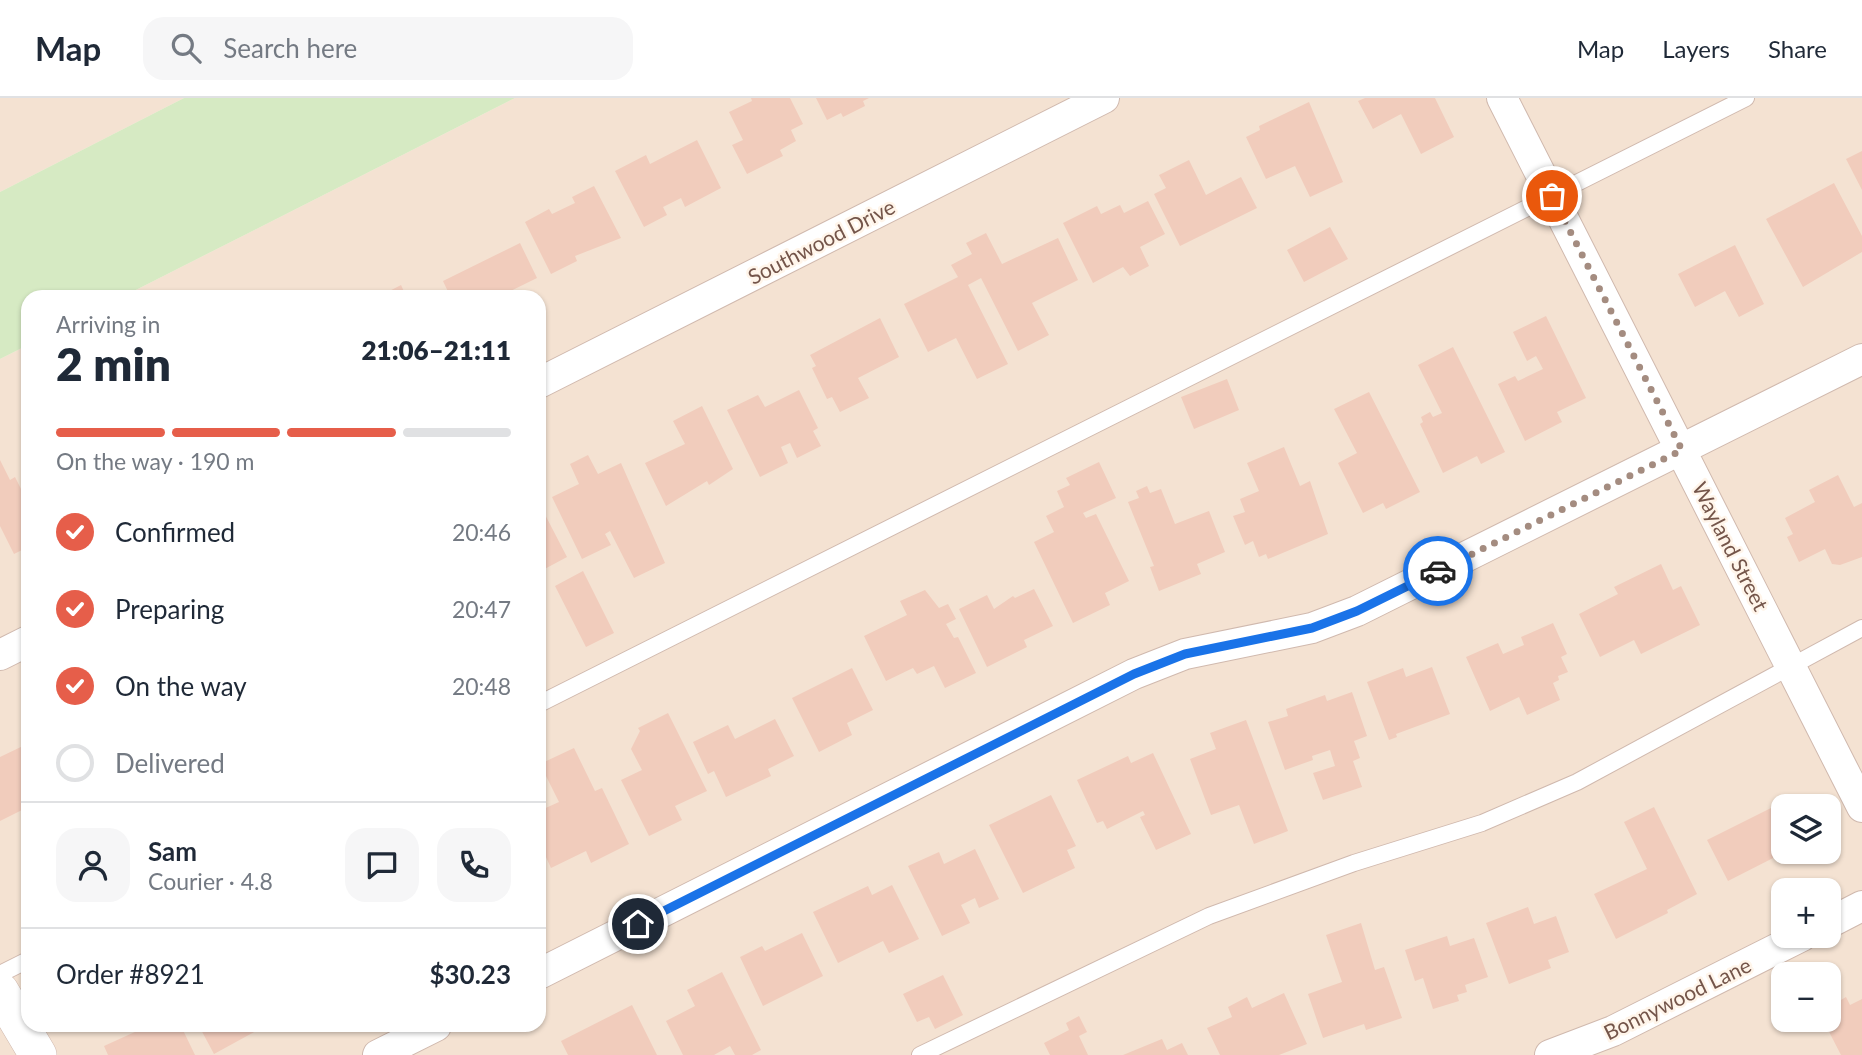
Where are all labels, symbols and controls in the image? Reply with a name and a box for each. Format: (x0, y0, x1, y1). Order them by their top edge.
search box (143, 17, 633, 80)
text: Map (35, 28, 101, 68)
icon: search (167, 29, 205, 67)
text: Search here (223, 32, 357, 64)
text: Map (1577, 34, 1624, 63)
text: Layers (1662, 34, 1730, 63)
text: Share (1768, 34, 1827, 63)
pin (1522, 166, 1582, 226)
icon: bag (1533, 177, 1571, 215)
street label: Southwood Drive (743, 193, 899, 289)
text: Arriving in (56, 310, 160, 338)
text: 21:06–21:11 (361, 334, 511, 366)
text: 2 min (56, 336, 171, 391)
text: On the way · 190 m (56, 447, 255, 475)
street label: Wayland Street (1688, 477, 1774, 615)
icon: check (56, 513, 94, 551)
text: Confirmed (115, 516, 235, 548)
text: 20:46 (452, 518, 511, 546)
courier (1403, 536, 1473, 606)
icon: car (1419, 552, 1457, 590)
icon: check (56, 590, 94, 628)
text: Preparing (115, 593, 224, 625)
text: 20:47 (452, 595, 511, 623)
icon: check (56, 667, 94, 705)
text: On the way (115, 670, 247, 702)
text: 20:48 (452, 672, 511, 700)
text: Delivered (115, 747, 225, 779)
map controls (1771, 794, 1841, 1032)
button: layers (1771, 794, 1841, 864)
button: person (56, 828, 130, 902)
button: chat (345, 828, 419, 902)
button: phone (437, 828, 511, 902)
text: Sam (148, 835, 197, 867)
text: Courier · 4.8 (148, 867, 273, 895)
button: + (1771, 878, 1841, 948)
pin (608, 894, 668, 954)
icon: home (619, 905, 657, 943)
street label: Bonnywood Lane (1599, 952, 1755, 1044)
text: Order #8921 (56, 958, 205, 990)
text: $30.23 (429, 958, 511, 990)
button: − (1771, 962, 1841, 1032)

